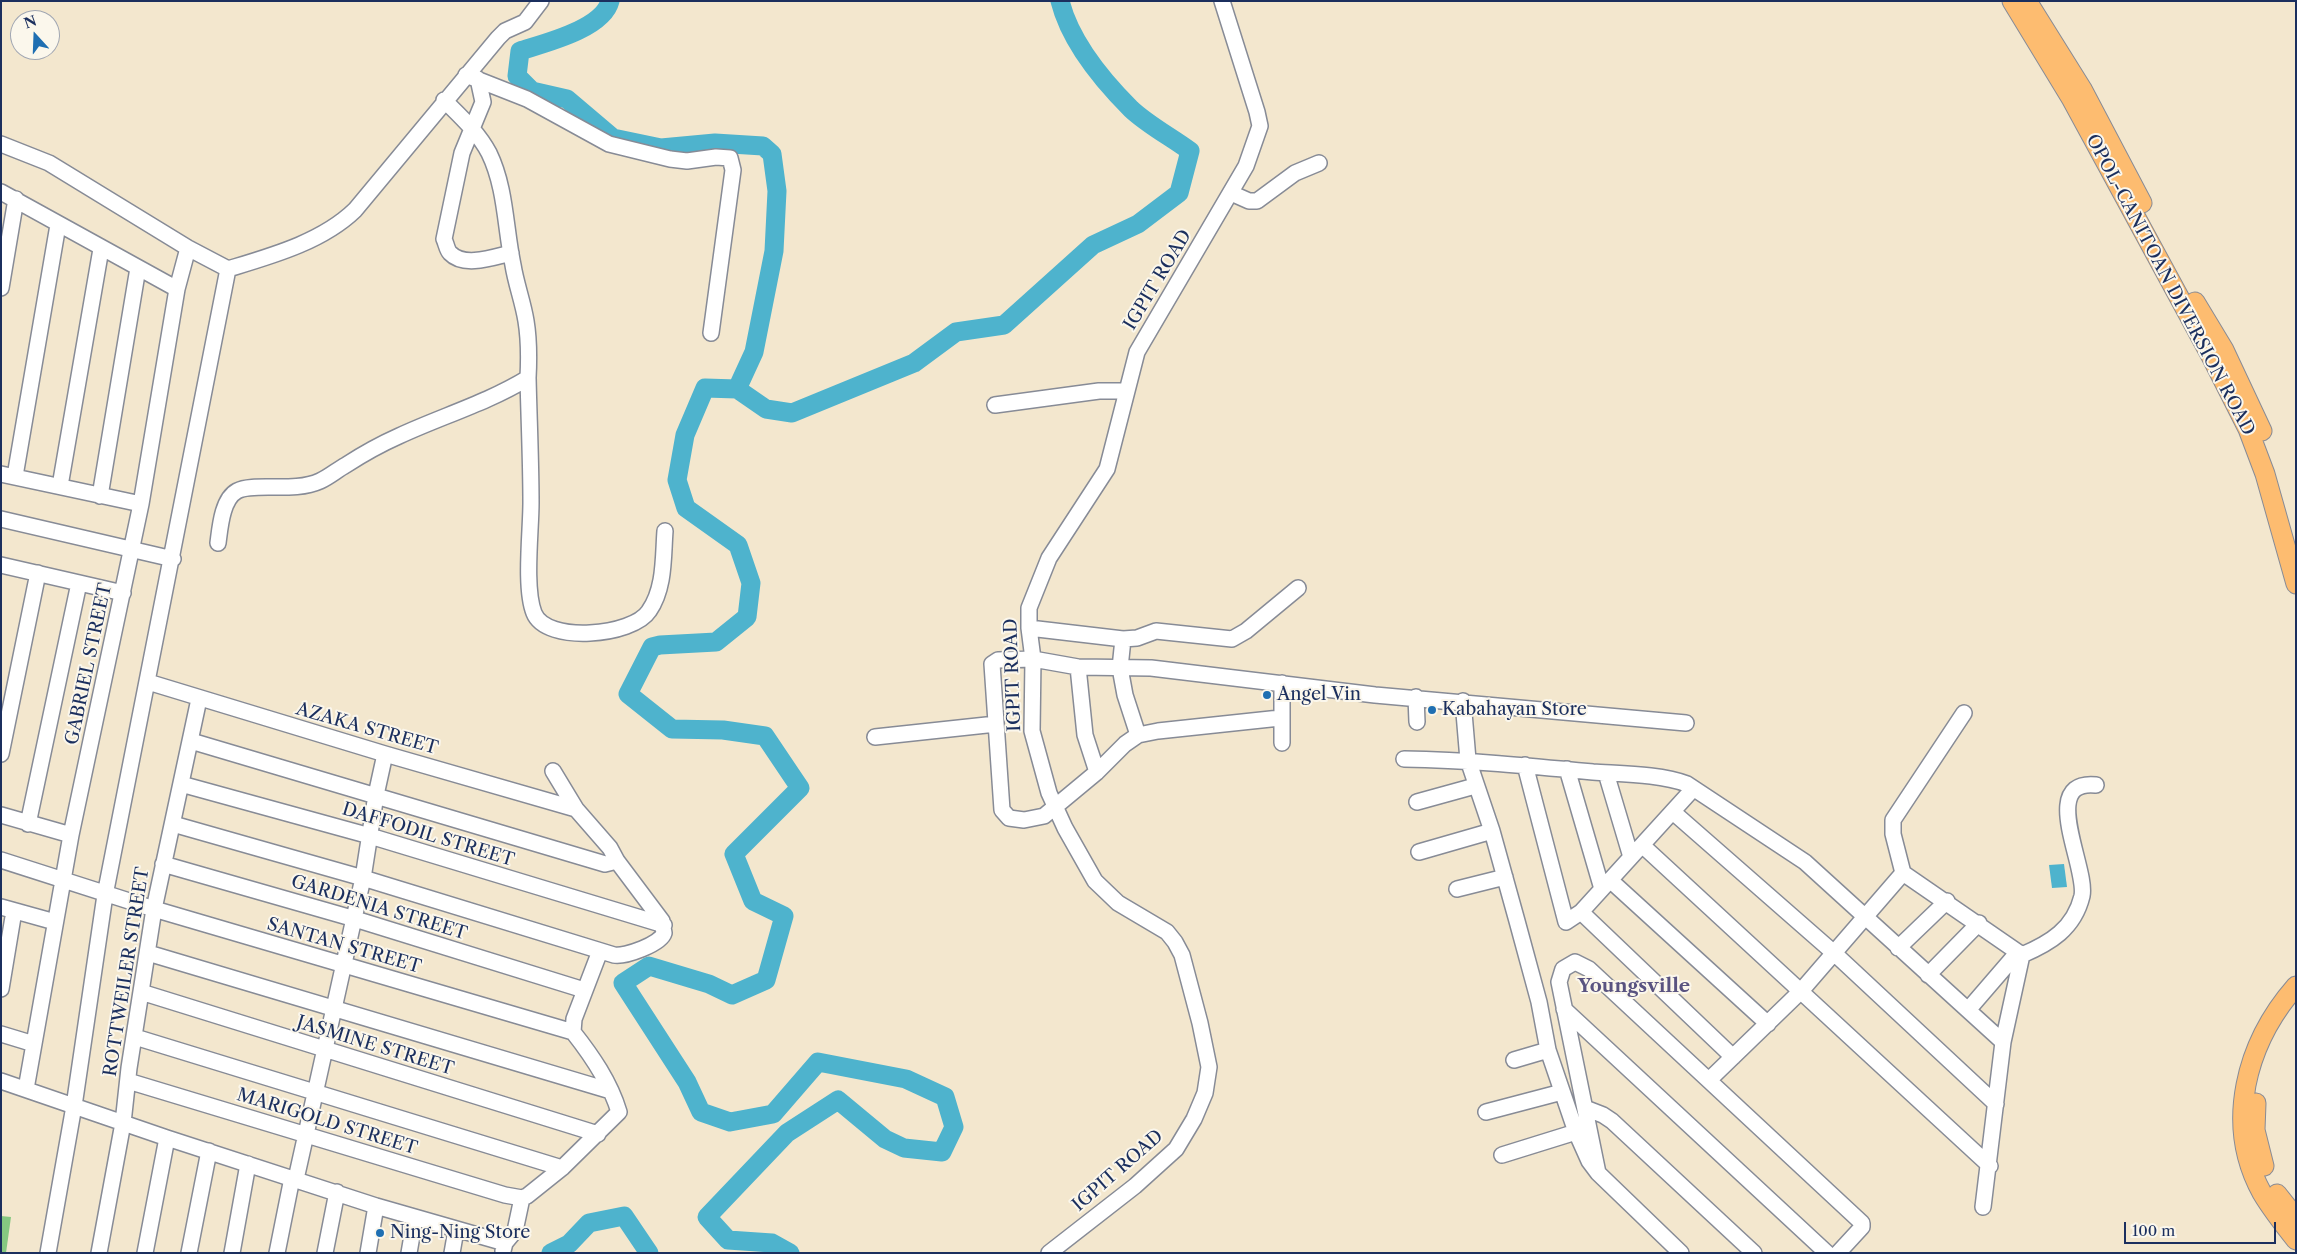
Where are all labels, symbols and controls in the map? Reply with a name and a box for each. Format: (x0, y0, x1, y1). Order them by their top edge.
north arrow (10, 10, 60, 60)
text: N (21, 11, 39, 32)
street label: OPOL-CANITOAN DIVERSION ROAD (2081, 131, 2259, 439)
street label: IGPIT ROAD (1120, 226, 1196, 334)
street label: GABRIEL STREET (61, 581, 117, 747)
street label: IGPIT ROAD (1000, 618, 1026, 732)
place label: Angel Vin (1277, 684, 1361, 706)
marker: Angel Vin (1261, 689, 1273, 701)
street label: AZAKA STREET (294, 698, 440, 760)
place label: Kabahayan Store (1442, 699, 1587, 721)
marker: Kabahayan Store (1426, 704, 1438, 716)
street label: DAFFODIL STREET (339, 799, 517, 871)
street label: ROTTWEILER STREET (100, 866, 154, 1078)
street label: GARDENIA STREET (288, 871, 470, 945)
street label: SANTAN STREET (264, 914, 424, 978)
district label: Youngsville (1578, 976, 1690, 998)
street label: JASMINE STREET (294, 1012, 456, 1080)
street label: MARIGOLD STREET (234, 1084, 420, 1160)
street label: IGPIT ROAD (1068, 1126, 1168, 1216)
scale bar (2127, 1212, 2280, 1244)
text: 100 m (2132, 1221, 2175, 1240)
place label: Ning-Ning Store (390, 1222, 530, 1244)
marker: Ning-Ning Store (374, 1227, 386, 1239)

